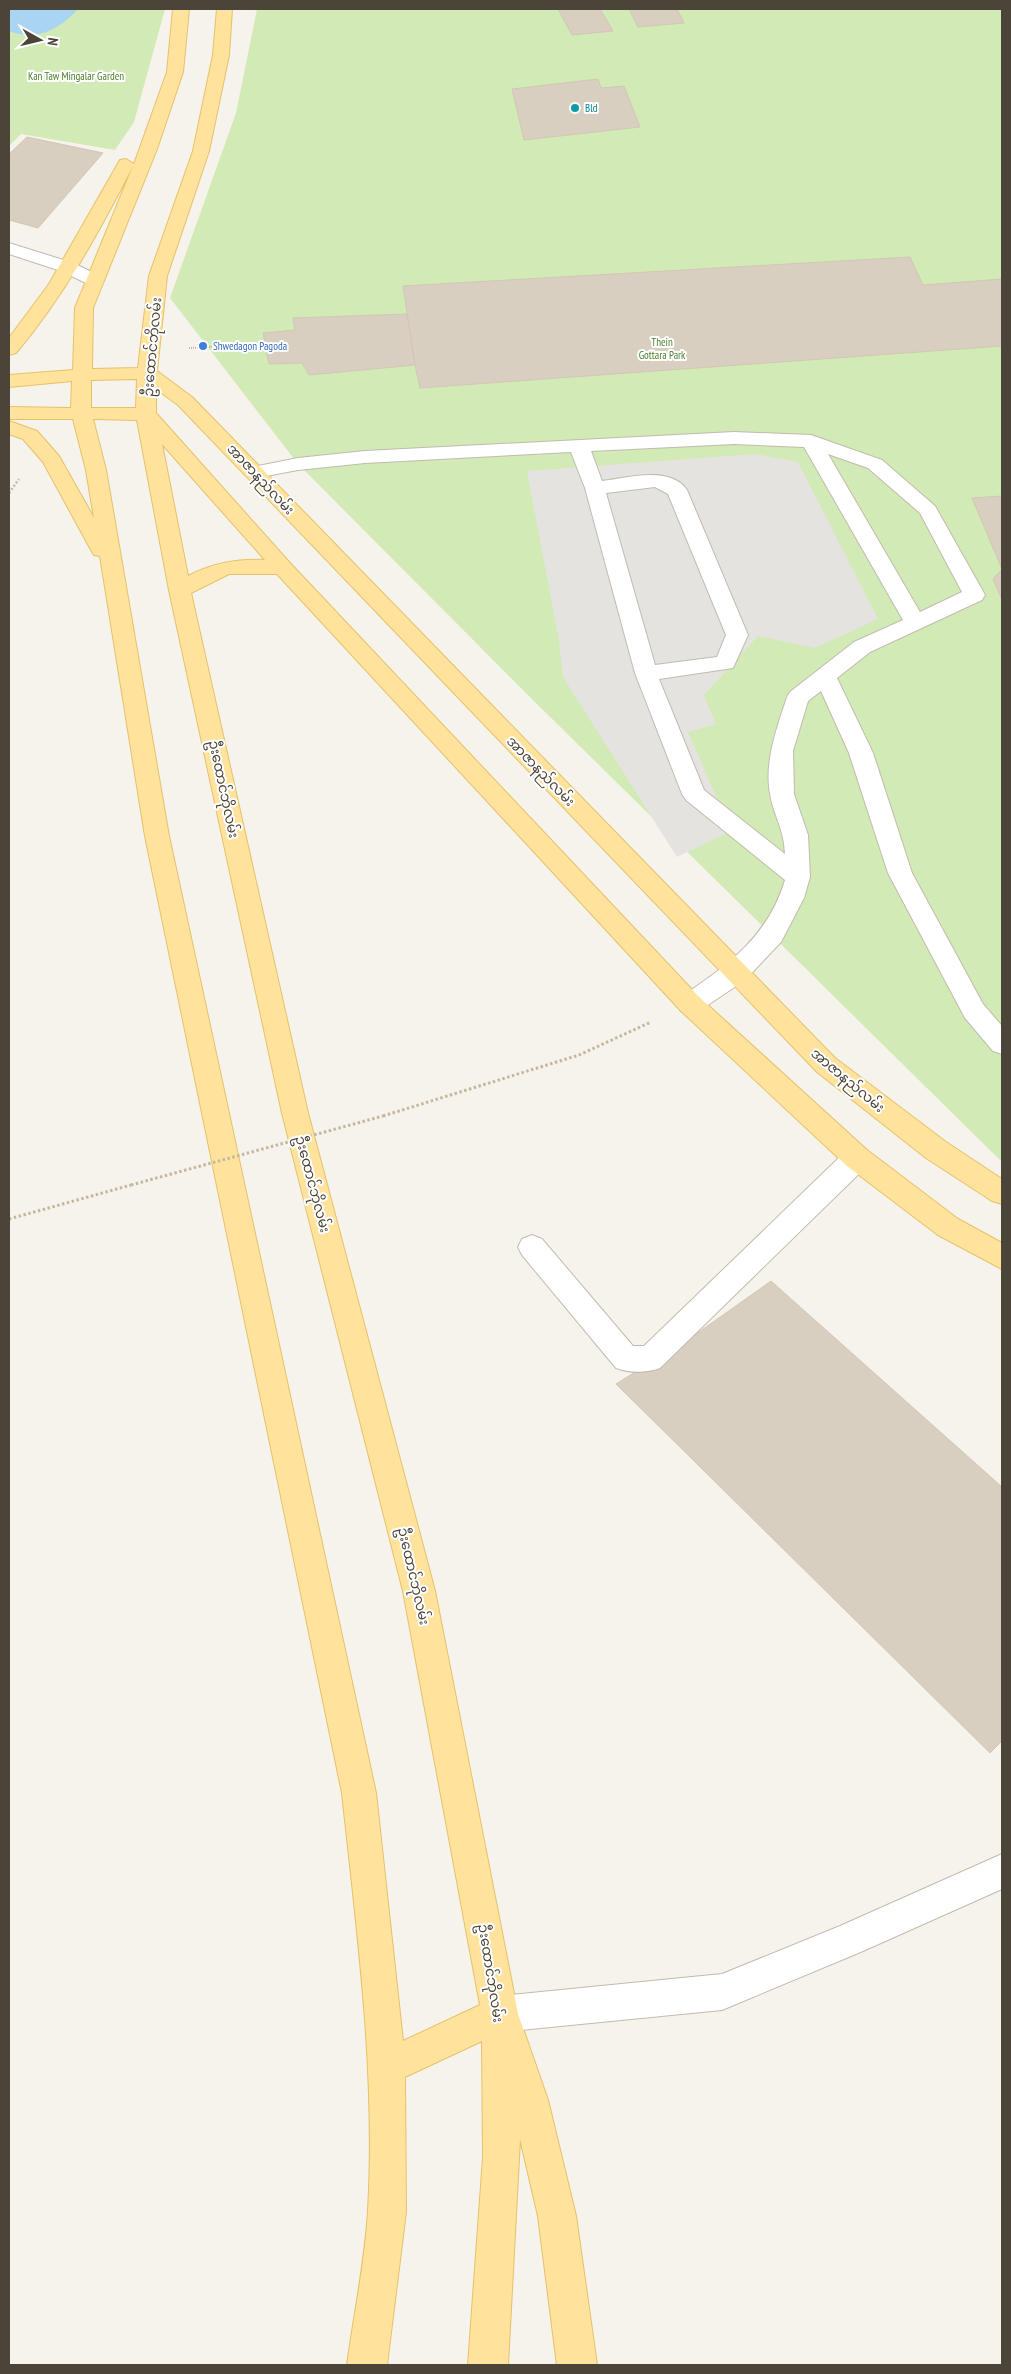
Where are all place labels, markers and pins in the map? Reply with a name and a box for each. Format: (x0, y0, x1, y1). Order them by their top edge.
place label: Bld (585, 101, 598, 115)
marker: Bld (569, 102, 581, 114)
place label: Shwedagon Pagoda (213, 339, 287, 353)
marker: Shwedagon Pagoda (197, 340, 209, 352)

